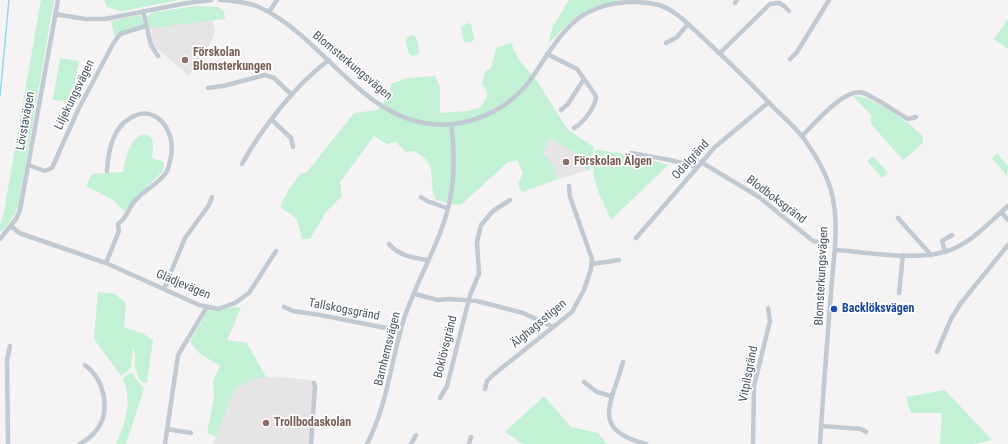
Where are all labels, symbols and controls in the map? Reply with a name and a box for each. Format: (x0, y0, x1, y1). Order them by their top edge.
street label: Blomsterkungsvägen (309, 29, 395, 103)
place label: Förskolan Blomsterkungen (193, 46, 272, 74)
marker: Förskolan Blomsterkungen (180, 55, 190, 65)
street label: Liljekungsvägen (52, 58, 98, 132)
street label: Lövstavägen (14, 90, 38, 152)
street label: Odalgränd (669, 137, 713, 183)
place label: Förskolan Älgen (574, 155, 652, 169)
marker: Förskolan Älgen (561, 157, 571, 167)
street label: Blodboksgränd (743, 173, 809, 227)
street label: Blomsterkungsvägen (812, 226, 832, 326)
street label: Glädjevägen (154, 267, 212, 303)
street label: Tallskogsgränd (307, 296, 381, 324)
street label: Älghagsstigen (508, 297, 570, 351)
place label: Backlöksvägen (842, 302, 914, 316)
marker: Backlöksvägen (829, 304, 839, 314)
street label: Barnhemsvägen (372, 310, 404, 388)
street label: Boklövsgränd (431, 314, 461, 380)
street label: Vitpilsgränd (737, 345, 761, 403)
place label: Trollbodaskolan (274, 416, 351, 430)
marker: Trollbodaskolan (261, 418, 271, 428)

